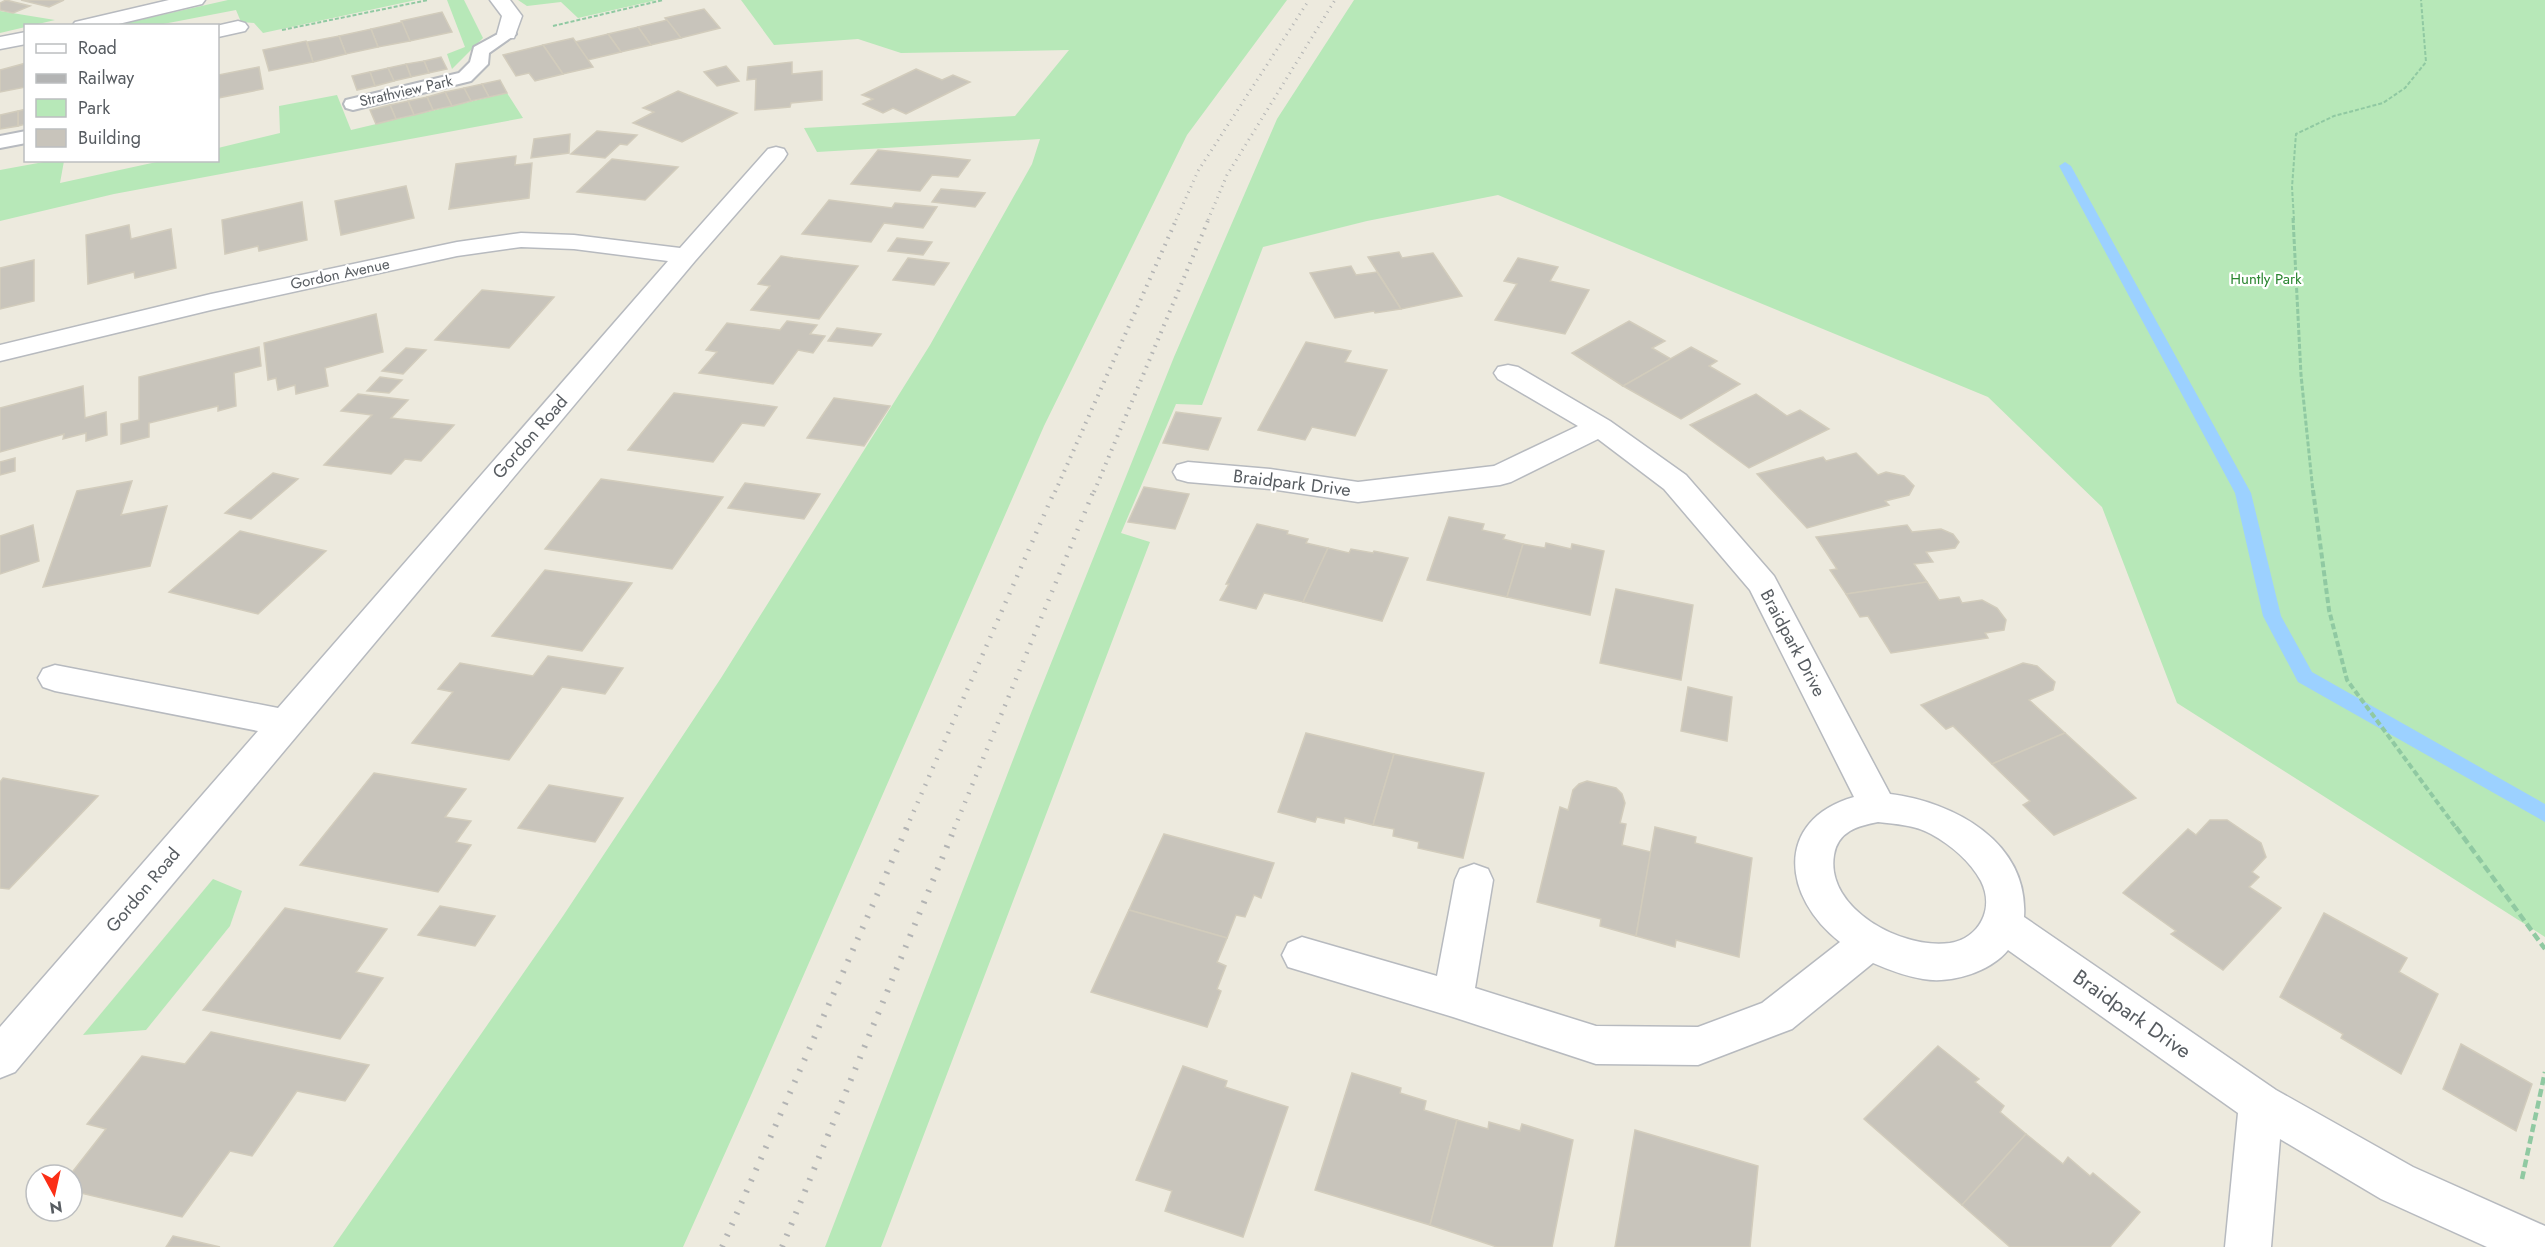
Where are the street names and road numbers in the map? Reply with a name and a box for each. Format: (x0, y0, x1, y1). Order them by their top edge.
street label: Strathview Park (357, 70, 455, 112)
street label: Gordon Avenue (288, 253, 392, 295)
street label: Gordon Road (486, 389, 574, 485)
street label: Braidpark Drive (1232, 463, 1352, 503)
street label: Braidpark Drive (1754, 585, 1832, 701)
street label: Gordon Road (100, 842, 186, 938)
street label: Braidpark Drive (2067, 962, 2197, 1066)

